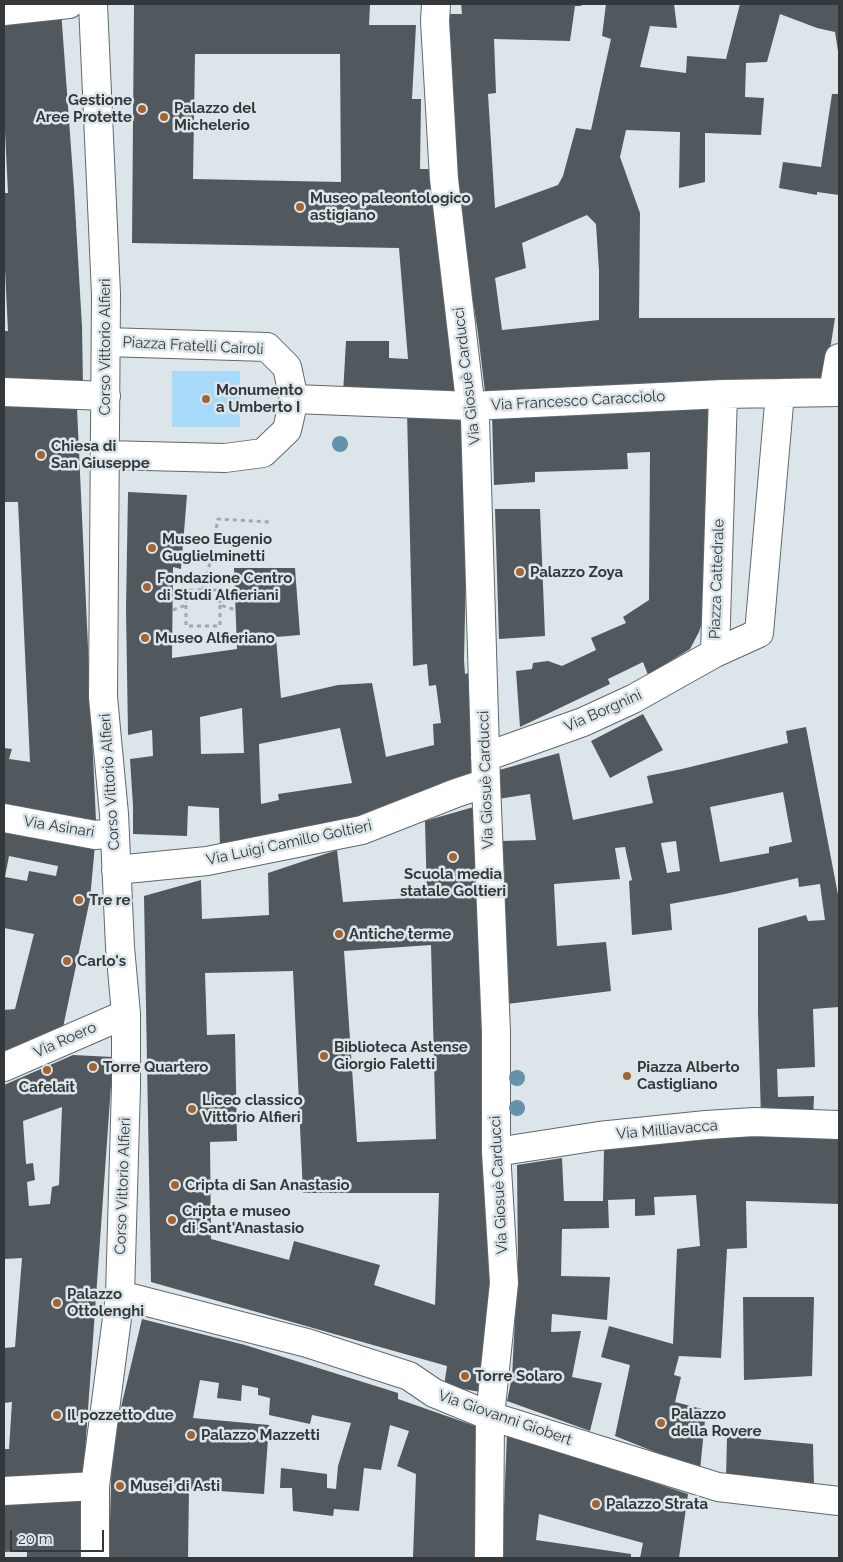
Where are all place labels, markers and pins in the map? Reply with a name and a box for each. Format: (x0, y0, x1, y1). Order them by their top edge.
place label: Gestione Aree Protette (36, 91, 132, 126)
place label: Palazzo del Michelerio (174, 99, 256, 134)
marker: Gestione Aree Protette (136, 103, 148, 115)
marker: Palazzo del Michelerio (158, 111, 170, 123)
place label: Museo paleontologico astigiano (310, 189, 471, 224)
marker: Museo paleontologico astigiano (294, 201, 306, 213)
place label: Monumento a Umberto I (216, 381, 303, 416)
marker: Monumento a Umberto I (200, 393, 212, 405)
place label: Chiesa di San Giuseppe (51, 437, 150, 472)
marker: Chiesa di San Giuseppe (35, 449, 47, 461)
place label: Museo Eugenio Guglielminetti (162, 530, 272, 565)
marker: Museo Eugenio Guglielminetti (146, 542, 158, 554)
place label: Palazzo Zoya (530, 563, 623, 581)
marker: Palazzo Zoya (514, 566, 526, 578)
place label: Fondazione Centro di Studi Alfieriani (157, 569, 292, 604)
marker: Fondazione Centro di Studi Alfieriani (141, 581, 153, 593)
place label: Museo Alfieriano (155, 629, 275, 647)
marker: Museo Alfieriano (139, 632, 151, 644)
marker: Scuola media statale Goltieri (447, 851, 459, 863)
place label: Scuola media statale Goltieri (400, 865, 506, 900)
place label: Tre re (89, 891, 131, 909)
marker: Tre re (73, 894, 85, 906)
place label: Antiche terme (349, 925, 451, 943)
marker: Antiche terme (333, 928, 345, 940)
place label: Carlo's (77, 952, 126, 970)
marker: Carlo's (61, 955, 73, 967)
place label: Biblioteca Astense Giorgio Faletti (334, 1038, 468, 1073)
marker: Biblioteca Astense Giorgio Faletti (318, 1050, 330, 1062)
place label: Torre Quartero (103, 1058, 208, 1076)
place label: Piazza Alberto Castigliano (637, 1058, 740, 1093)
marker: Torre Quartero (87, 1061, 99, 1073)
marker: Cafelait (41, 1064, 53, 1076)
marker: Piazza Alberto Castigliano (621, 1070, 633, 1082)
place label: Cafelait (19, 1078, 75, 1096)
place label: Liceo classico Vittorio Alfieri (202, 1091, 303, 1126)
marker: Liceo classico Vittorio Alfieri (186, 1103, 198, 1115)
place label: Cripta di San Anastasio (185, 1176, 350, 1194)
marker: Cripta di San Anastasio (169, 1179, 181, 1191)
place label: Cripta e museo di Sant'Anastasio (182, 1202, 304, 1237)
marker: Cripta e museo di Sant'Anastasio (166, 1214, 178, 1226)
place label: Palazzo Ottolenghi (67, 1285, 144, 1320)
marker: Palazzo Ottolenghi (51, 1297, 63, 1309)
place label: Torre Solaro (475, 1367, 562, 1385)
marker: Torre Solaro (459, 1370, 471, 1382)
place label: Palazzo della Rovere (671, 1405, 762, 1440)
place label: Il pozzetto due (67, 1406, 174, 1424)
marker: Il pozzetto due (51, 1409, 63, 1421)
marker: Palazzo della Rovere (655, 1417, 667, 1429)
place label: Palazzo Mazzetti (201, 1426, 320, 1444)
marker: Palazzo Mazzetti (185, 1429, 197, 1441)
place label: Musei di Asti (130, 1477, 220, 1495)
marker: Musei di Asti (114, 1480, 126, 1492)
place label: Palazzo Strata (606, 1495, 708, 1513)
marker: Palazzo Strata (590, 1498, 602, 1510)

